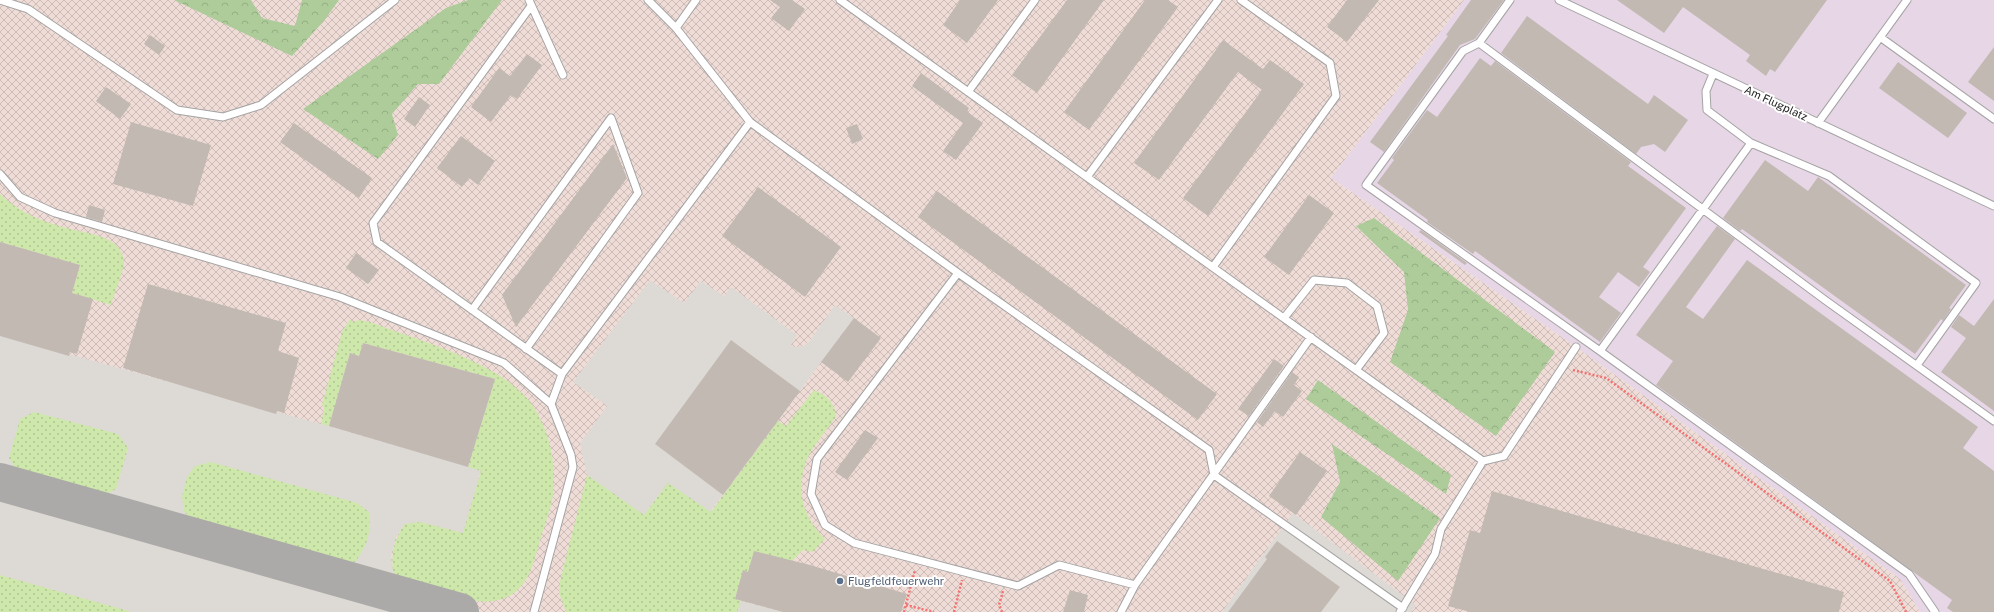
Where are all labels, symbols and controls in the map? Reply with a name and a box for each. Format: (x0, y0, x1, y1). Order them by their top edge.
street label: Am Flugplatz (1743, 83, 1809, 123)
place label: Flugfeldfeuerwehr (848, 575, 944, 587)
marker: Flugfeldfeuerwehr (835, 576, 845, 586)

